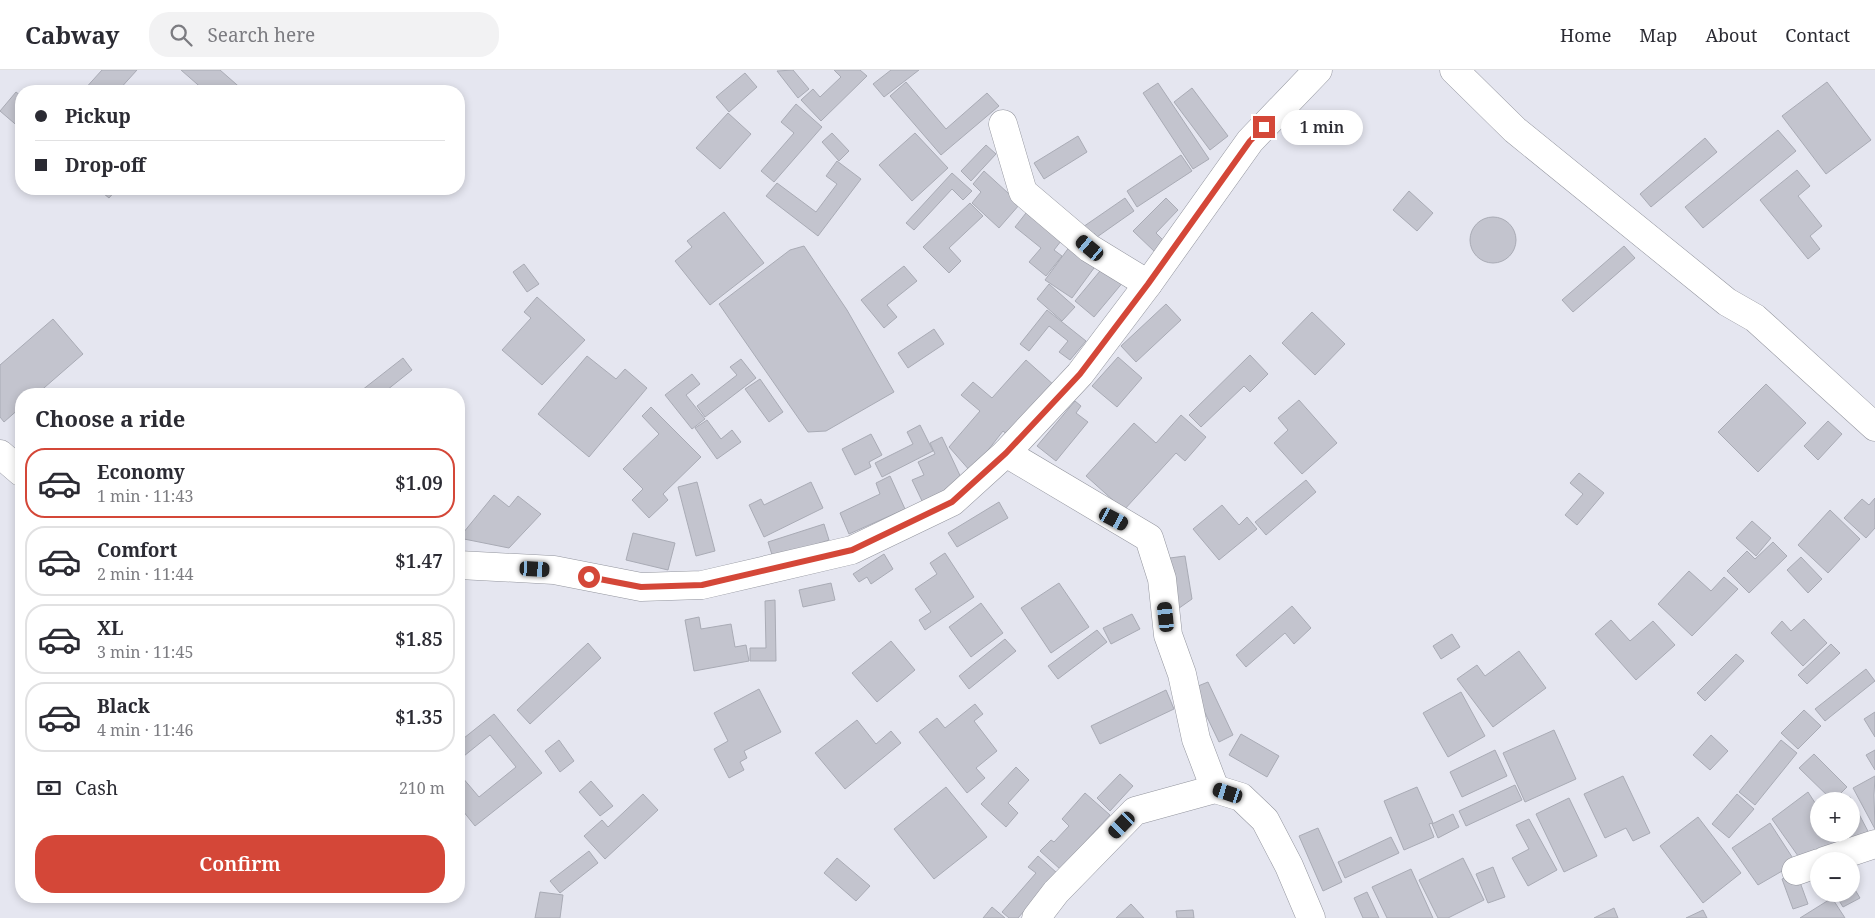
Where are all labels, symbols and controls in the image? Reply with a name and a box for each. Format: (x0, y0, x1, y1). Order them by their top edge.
search box (149, 12, 499, 57)
text: Cabway (25, 18, 119, 51)
icon: search (167, 21, 195, 49)
text: Search here (207, 22, 315, 48)
text: Home (1560, 23, 1611, 47)
text: Map (1639, 23, 1677, 47)
text: About (1705, 23, 1757, 47)
text: Contact (1785, 23, 1850, 47)
text: Pickup (65, 103, 131, 129)
callout: 1 min (1282, 110, 1364, 144)
route end (1253, 116, 1275, 138)
text: 1 min (1300, 116, 1344, 138)
text: Drop-off (65, 152, 145, 178)
car (1073, 233, 1106, 263)
text: Choose a ride (35, 403, 185, 433)
text: Economy (97, 459, 185, 485)
icon: car (37, 461, 82, 506)
text: $1.09 (395, 470, 443, 496)
text: 1 min · 11:43 (97, 485, 193, 507)
car (1097, 505, 1130, 533)
text: Comfort (97, 537, 177, 563)
icon: car (37, 539, 82, 584)
text: $1.47 (395, 548, 443, 574)
car (519, 561, 550, 577)
text: 2 min · 11:44 (97, 563, 193, 585)
route start (578, 566, 600, 588)
car (1156, 601, 1175, 633)
text: XL (97, 615, 123, 641)
icon: car (37, 617, 82, 662)
text: $1.85 (395, 626, 443, 652)
text: 3 min · 11:45 (97, 641, 193, 663)
text: Black (97, 693, 150, 719)
icon: car (37, 695, 82, 740)
text: $1.35 (395, 704, 443, 730)
text: 4 min · 11:46 (97, 719, 193, 741)
icon: cash (35, 774, 63, 802)
text: Cash (75, 775, 118, 801)
text: 210 m (399, 777, 445, 799)
car (1211, 781, 1244, 805)
map controls (1810, 792, 1860, 902)
button: + (1810, 792, 1860, 842)
car (1106, 809, 1137, 841)
button: Confirm (35, 835, 445, 893)
button: − (1810, 852, 1860, 902)

